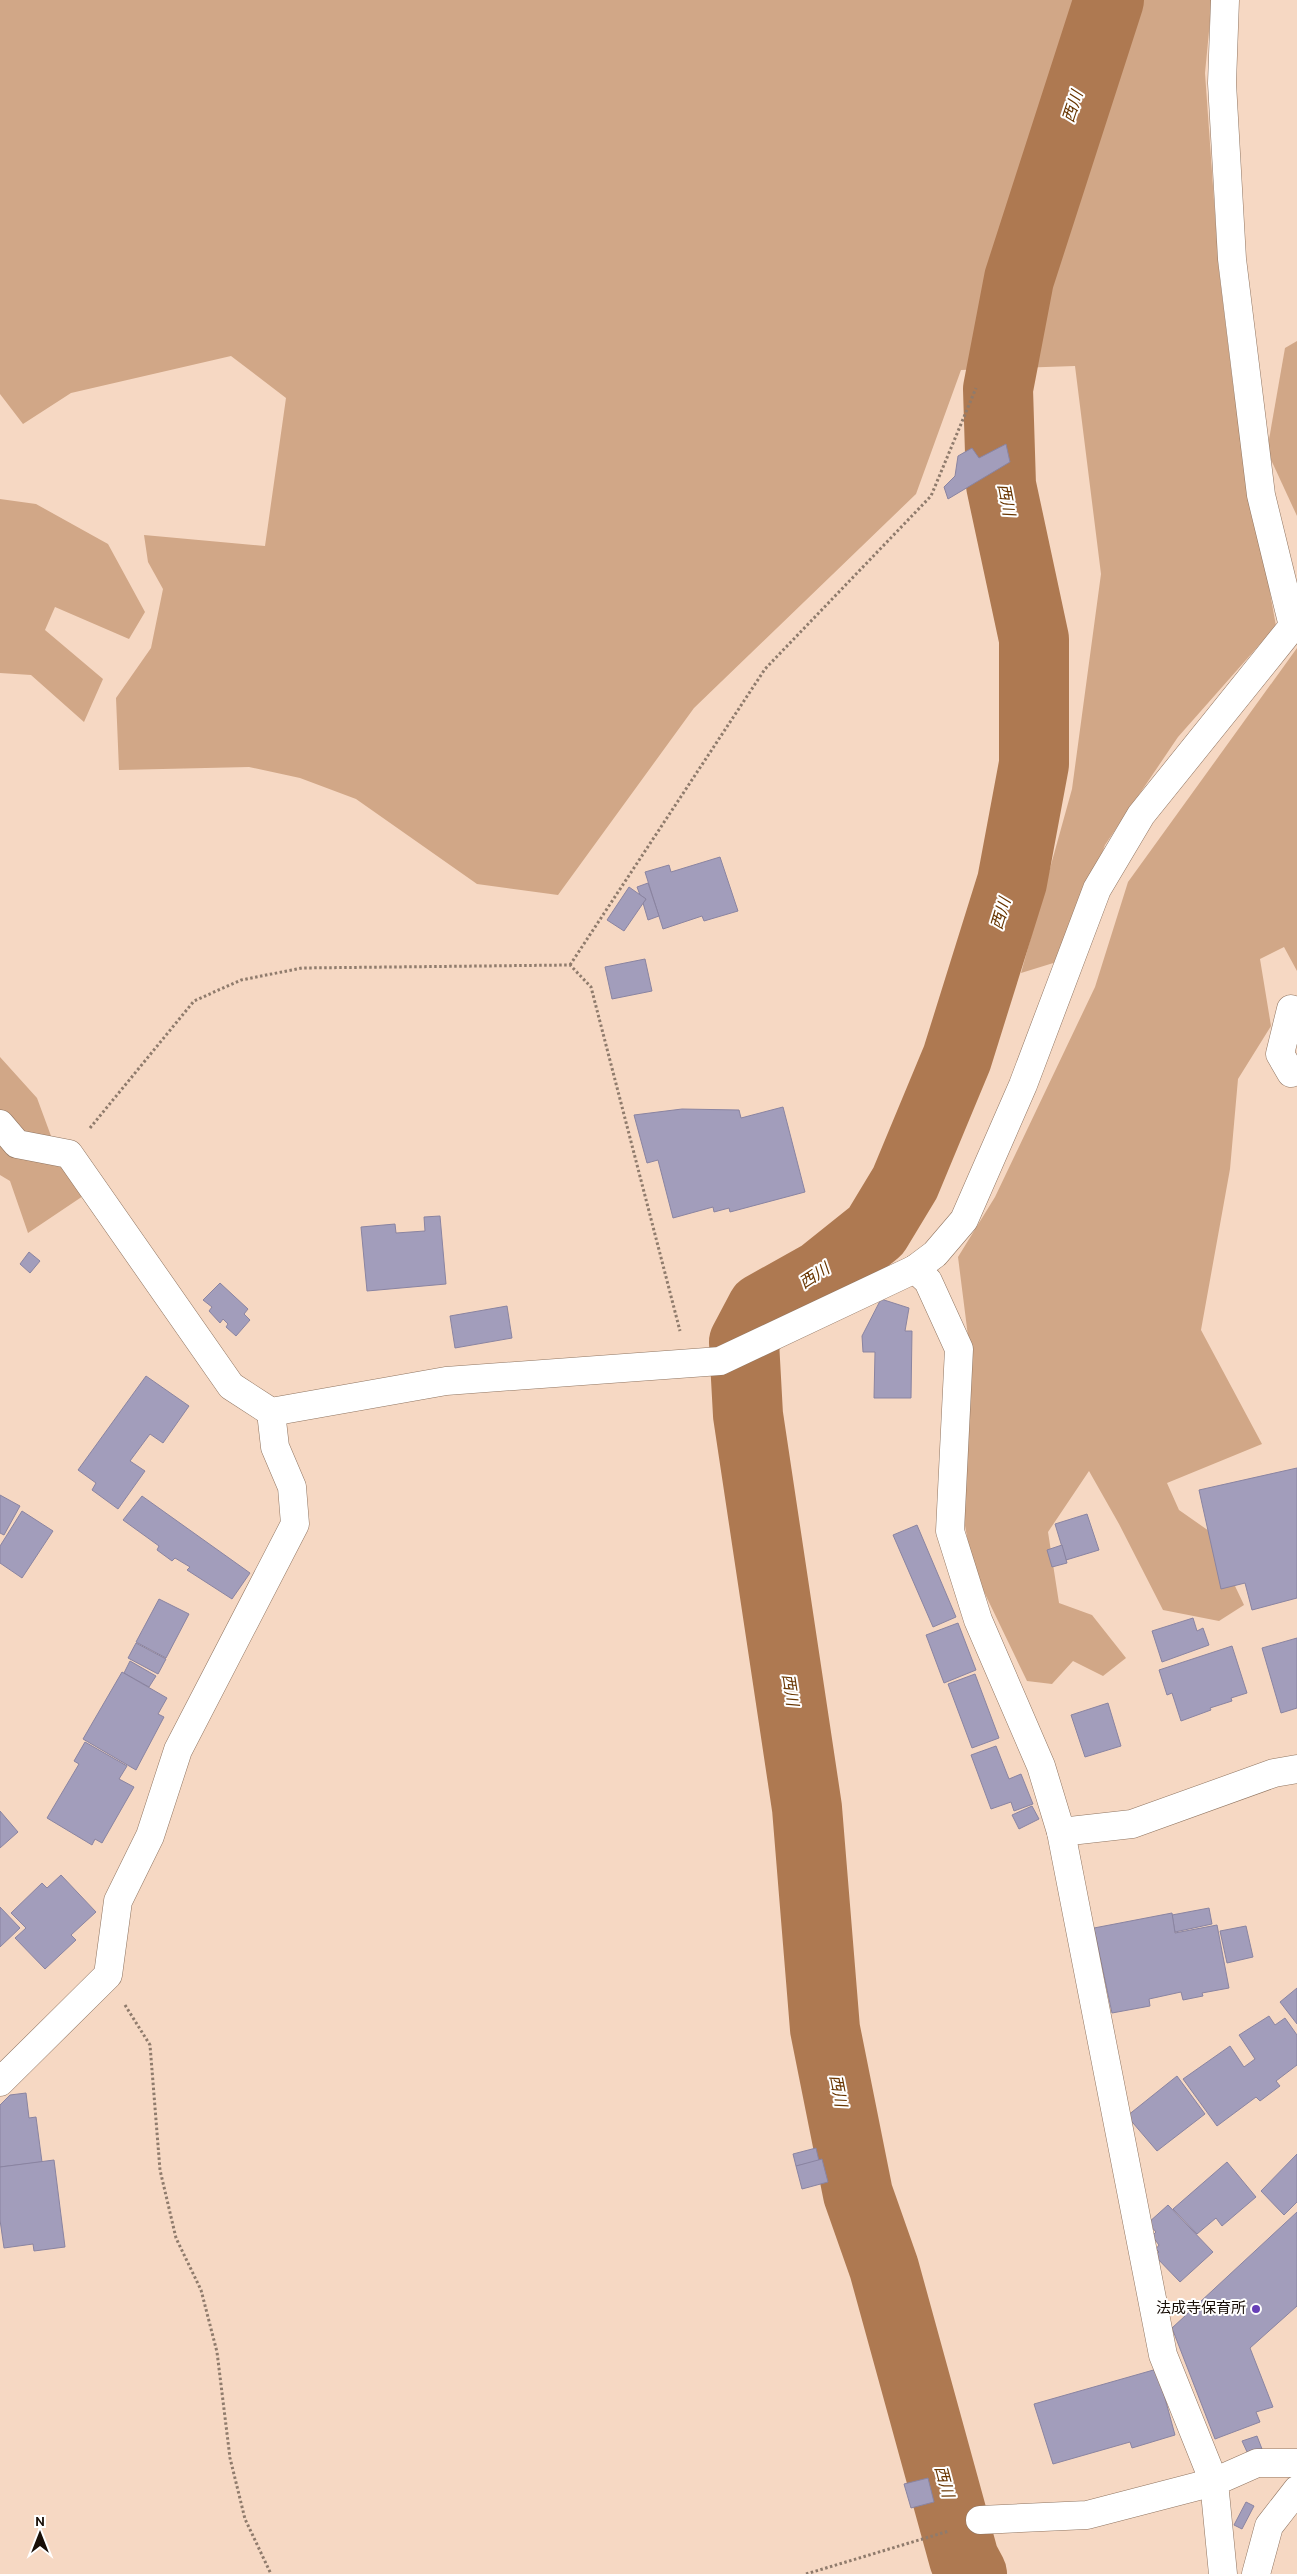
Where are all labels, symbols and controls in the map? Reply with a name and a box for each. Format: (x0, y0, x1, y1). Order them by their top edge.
water label: 西川 (1060, 87, 1089, 125)
water label: 西川 (992, 482, 1018, 520)
water label: 西川 (988, 894, 1017, 932)
water label: 西川 (796, 1259, 836, 1294)
water label: 西川 (777, 1673, 802, 1709)
water label: 西川 (824, 2073, 850, 2111)
place label: 法成寺保育所 (1156, 2300, 1246, 2319)
marker: 法成寺保育所 (1250, 2303, 1262, 2315)
water label: 西川 (929, 2464, 957, 2502)
north arrow (15, 2509, 65, 2559)
text: N (35, 2514, 45, 2531)

